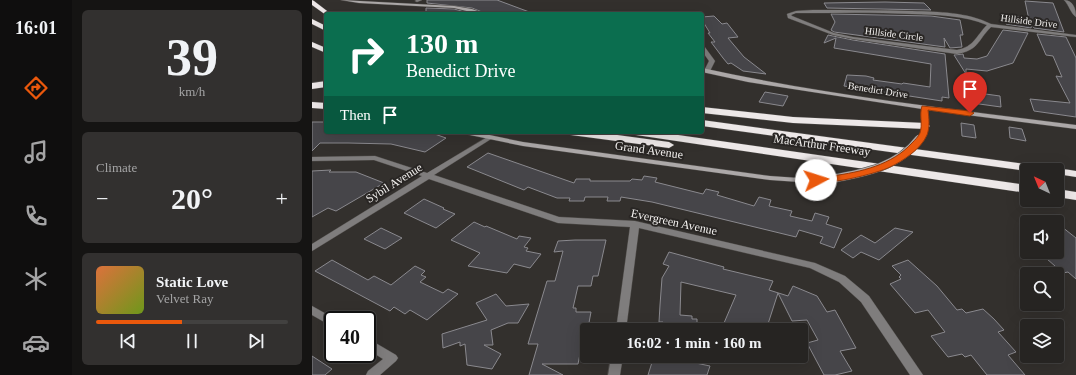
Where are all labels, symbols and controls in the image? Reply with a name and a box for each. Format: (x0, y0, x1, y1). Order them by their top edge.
street label: Hillside Drive (1000, 12, 1058, 30)
text: 16:01 (15, 18, 57, 38)
street label: Hillside Circle (864, 25, 924, 43)
icon: right (340, 28, 392, 80)
text: 130 m (406, 28, 478, 59)
text: 39 (166, 29, 218, 86)
text: Benedict Drive (406, 61, 515, 81)
pin (953, 72, 987, 113)
icon: directions (22, 74, 50, 102)
icon: arrive (959, 78, 981, 100)
street label: Benedict Drive (847, 80, 909, 100)
text: km/h (179, 84, 205, 99)
icon: arrive (379, 104, 401, 126)
text: Then (340, 107, 371, 123)
street label: MacArthur Freeway (773, 131, 871, 159)
icon: music (22, 138, 50, 166)
street label: Grand Avenue (614, 138, 684, 162)
position arrow (795, 159, 837, 201)
text: Climate (96, 160, 137, 175)
street label: Sybil Avenue (363, 160, 425, 206)
north arrow (1020, 163, 1064, 207)
map controls (1020, 163, 1064, 363)
text: 20° (171, 182, 213, 215)
text: − (96, 186, 108, 211)
text: + (276, 186, 288, 211)
icon: phone (22, 202, 50, 230)
street label: Evergreen Avenue (630, 206, 718, 238)
button: sound (1020, 215, 1064, 259)
icon: climate (22, 265, 50, 293)
button: search (1020, 267, 1064, 311)
text: Static Love (156, 274, 228, 290)
text: Velvet Ray (156, 291, 213, 306)
speed limit sign: 40 (324, 311, 376, 363)
button: layers (1020, 319, 1064, 363)
icon: car (22, 329, 50, 357)
icon: previous (117, 330, 139, 352)
icon: pause (181, 330, 203, 352)
icon: next (245, 330, 267, 352)
text: 16:02 · 1 min · 160 m (627, 335, 762, 351)

